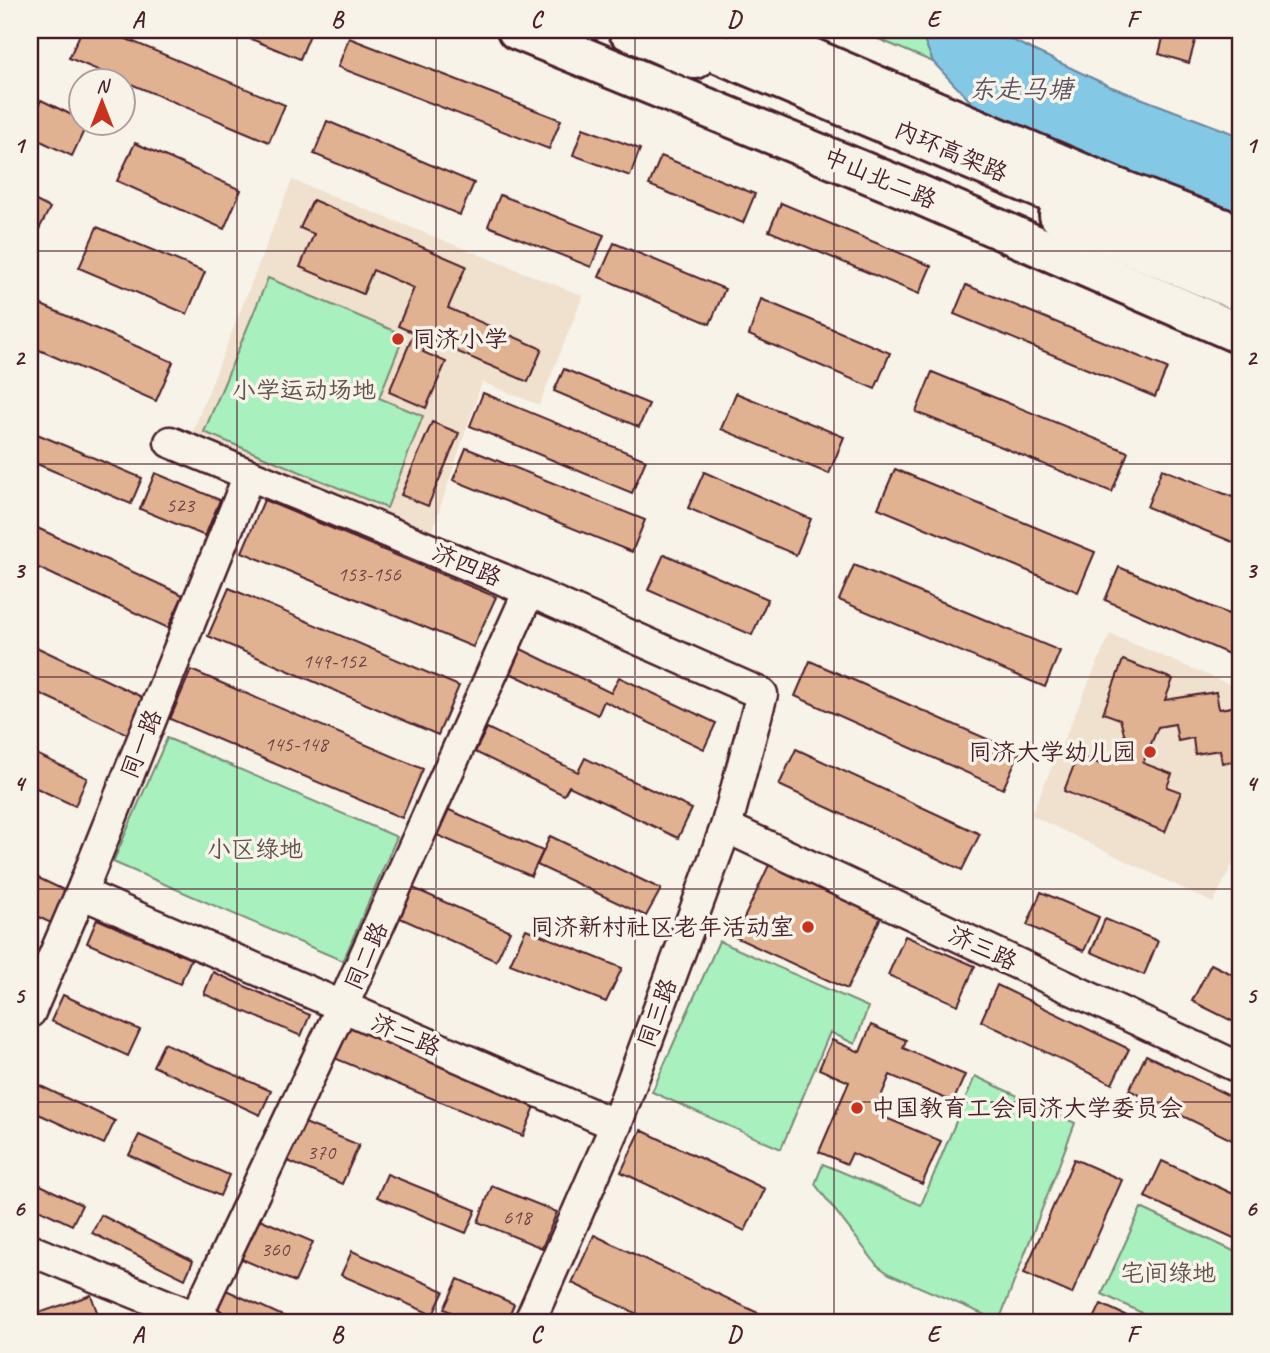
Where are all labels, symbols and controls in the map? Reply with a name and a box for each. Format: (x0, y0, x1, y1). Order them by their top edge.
text: A (132, 5, 146, 34)
text: B (331, 5, 345, 34)
text: C (531, 5, 545, 34)
text: D (727, 5, 743, 34)
text: E (927, 5, 943, 34)
text: F (1127, 5, 1143, 34)
north arrow (66, 66, 136, 136)
water label: 东走马塘 (969, 73, 1076, 106)
text: N (96, 74, 111, 98)
street label: 内环高架路 (890, 114, 1012, 188)
text: 1 (14, 131, 27, 160)
text: 1 (1246, 131, 1259, 160)
street label: 中山北二路 (819, 141, 941, 215)
place label: 同济小学 (412, 324, 508, 354)
marker: 同济小学 (390, 331, 406, 347)
text: 2 (14, 343, 27, 372)
text: 2 (1246, 343, 1259, 372)
park label: 小学运动场地 (232, 375, 376, 405)
house number: 523 (166, 492, 196, 518)
street label: 济四路 (428, 537, 506, 593)
text: 3 (14, 556, 27, 585)
text: 3 (1246, 556, 1259, 585)
house number: 153-156 (337, 561, 401, 587)
house number: 149-152 (302, 648, 367, 674)
street label: 同一路 (114, 705, 168, 783)
house number: 145-148 (264, 731, 330, 757)
place label: 同济大学幼儿园 (968, 737, 1136, 767)
marker: 同济大学幼儿园 (1142, 744, 1158, 760)
text: 4 (14, 769, 27, 798)
text: 4 (1246, 769, 1259, 798)
park label: 小区绿地 (207, 834, 303, 864)
place label: 同济新村社区老年活动室 (530, 912, 794, 942)
street label: 同二路 (338, 917, 394, 995)
marker: 同济新村社区老年活动室 (800, 919, 816, 935)
street label: 济三路 (944, 919, 1022, 977)
street label: 同三路 (631, 974, 683, 1052)
text: 5 (14, 981, 26, 1010)
text: 5 (1246, 981, 1258, 1010)
street label: 济二路 (367, 1007, 445, 1063)
place label: 中国教育工会同济大学委员会 (871, 1093, 1183, 1123)
marker: 中国教育工会同济大学委员会 (849, 1100, 865, 1116)
house number: 370 (307, 1139, 337, 1165)
text: 6 (14, 1194, 27, 1223)
text: 6 (1246, 1194, 1259, 1223)
house number: 618 (503, 1204, 534, 1230)
house number: 360 (261, 1236, 291, 1262)
park label: 宅间绿地 (1120, 1258, 1216, 1288)
text: A (132, 1320, 146, 1349)
text: B (331, 1320, 345, 1349)
text: C (531, 1320, 545, 1349)
text: D (727, 1320, 743, 1349)
text: E (927, 1320, 943, 1349)
text: F (1127, 1320, 1143, 1349)

